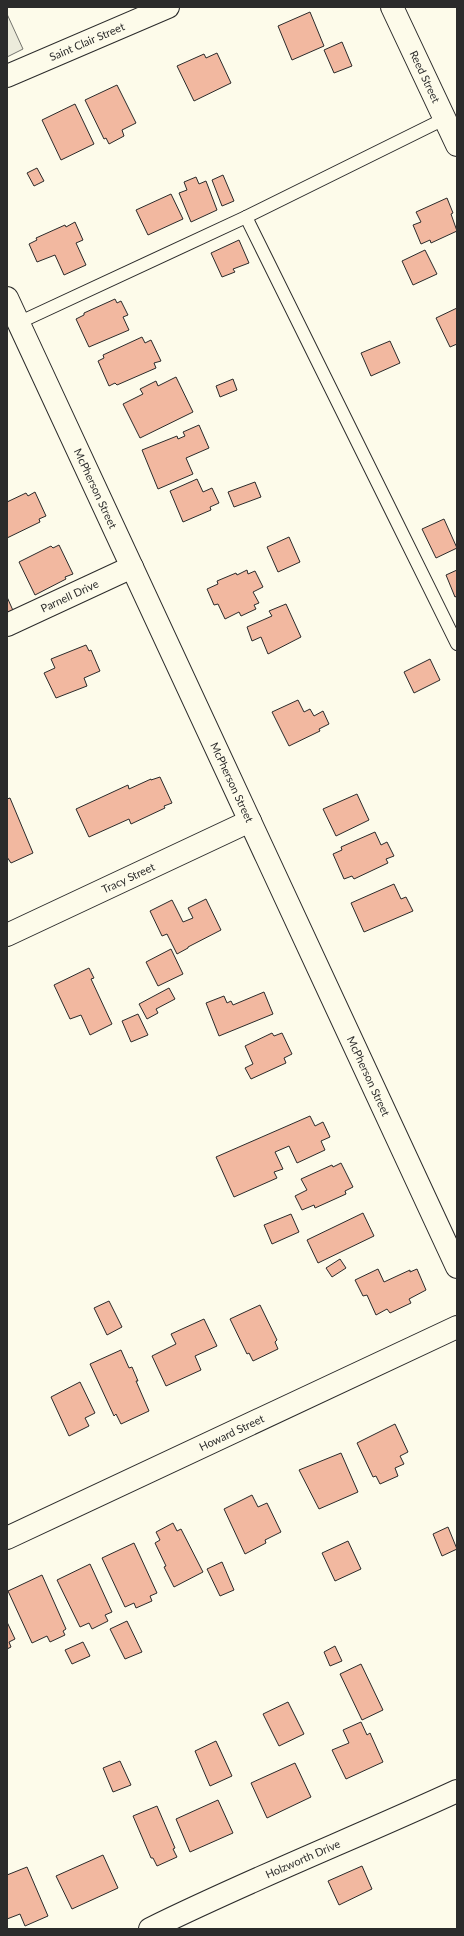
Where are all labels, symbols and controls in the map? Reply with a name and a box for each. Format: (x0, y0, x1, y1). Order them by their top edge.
street label: Saint Clair Street (47, 19, 126, 63)
street label: Reed Street (407, 48, 443, 105)
street label: McPherson Street (72, 446, 120, 530)
street label: Parnell Drive (38, 576, 100, 614)
street label: McPherson Street (208, 740, 257, 824)
street label: Tracy Street (99, 860, 157, 896)
street label: McPherson Street (345, 1034, 393, 1118)
street label: Howard Street (197, 1411, 266, 1453)
street label: Holzworth Drive (263, 1837, 342, 1881)

